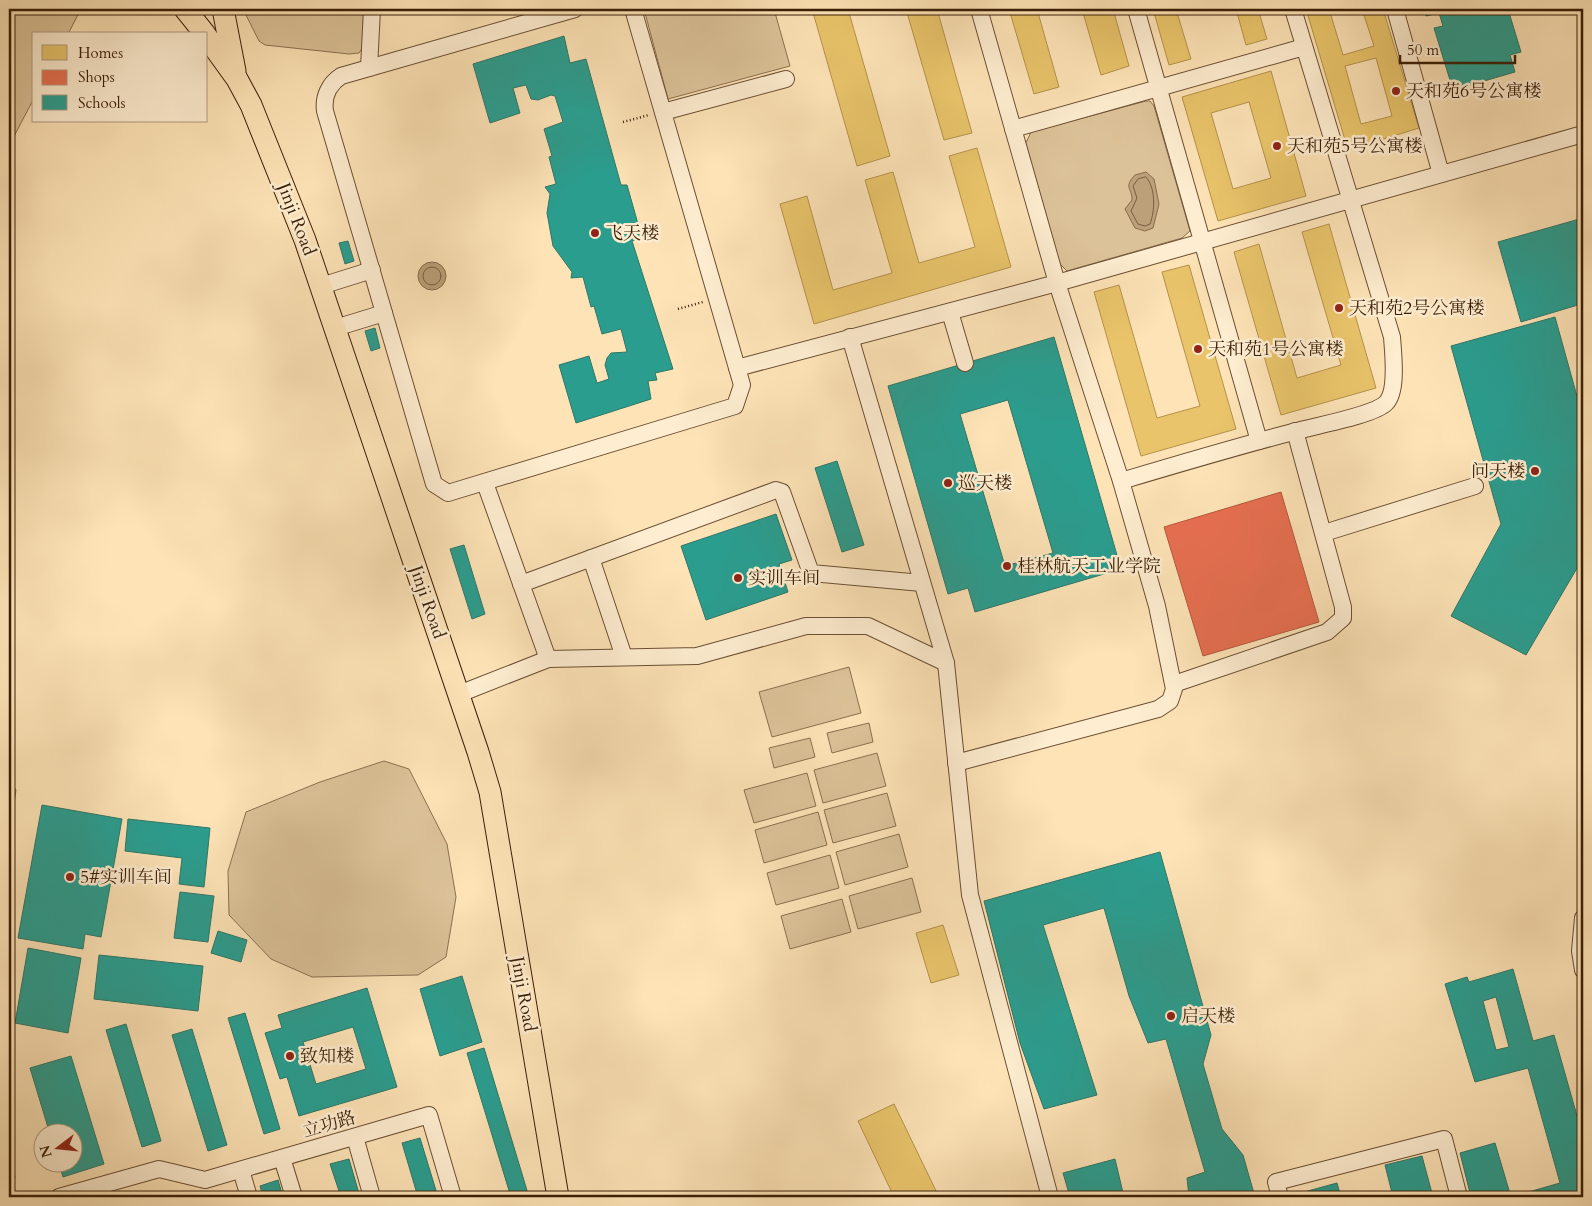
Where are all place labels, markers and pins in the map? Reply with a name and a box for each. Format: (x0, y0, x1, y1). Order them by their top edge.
place label: 天和苑6号公寓楼 (1406, 79, 1541, 104)
marker: 天和苑6号公寓楼 (1390, 85, 1402, 97)
place label: 天和苑5号公寓楼 (1287, 134, 1422, 159)
marker: 天和苑5号公寓楼 (1271, 140, 1283, 152)
place label: 飞天楼 (605, 221, 659, 246)
marker: 飞天楼 (589, 227, 601, 239)
place label: 天和苑2号公寓楼 (1349, 296, 1484, 321)
marker: 天和苑2号公寓楼 (1333, 302, 1345, 314)
place label: 天和苑1号公寓楼 (1208, 337, 1343, 362)
marker: 天和苑1号公寓楼 (1192, 343, 1204, 355)
place label: 问天楼 (1471, 459, 1525, 484)
marker: 问天楼 (1529, 465, 1541, 477)
place label: 巡天楼 (958, 471, 1012, 496)
marker: 巡天楼 (942, 477, 954, 489)
place label: 桂林航天工业学院 (1017, 554, 1161, 579)
marker: 桂林航天工业学院 (1001, 560, 1013, 572)
place label: 实训车间 (748, 566, 820, 591)
marker: 实训车间 (732, 572, 744, 584)
place label: 5#实训车间 (80, 865, 172, 890)
marker: 5#实训车间 (64, 871, 76, 883)
place label: 启天楼 (1181, 1004, 1235, 1029)
marker: 启天楼 (1165, 1010, 1177, 1022)
place label: 致知楼 (300, 1044, 354, 1069)
marker: 致知楼 (284, 1050, 296, 1062)

